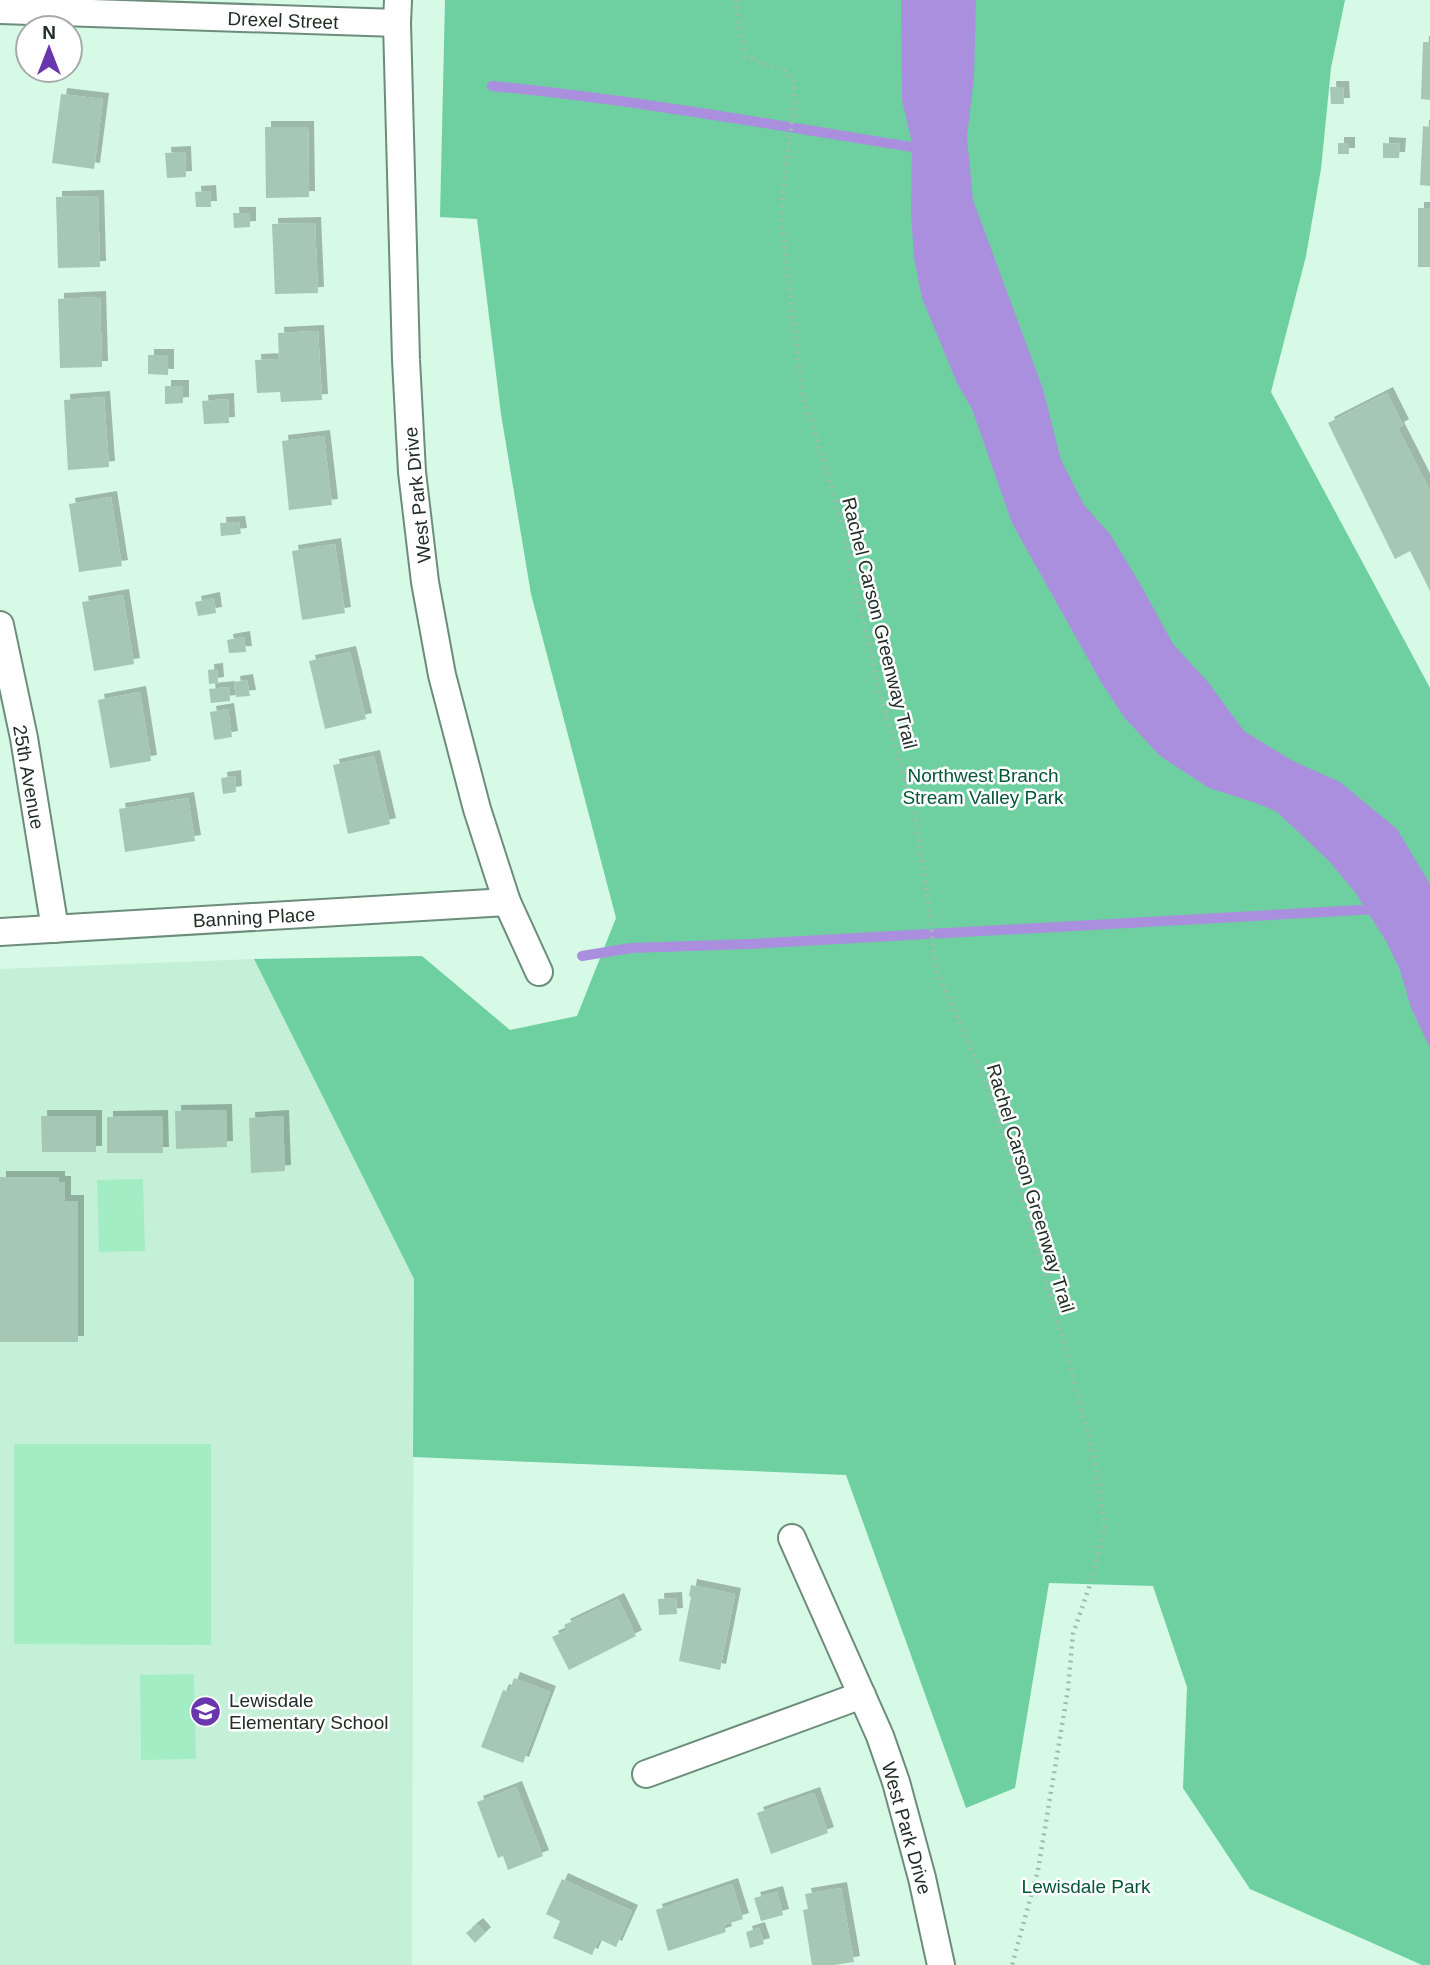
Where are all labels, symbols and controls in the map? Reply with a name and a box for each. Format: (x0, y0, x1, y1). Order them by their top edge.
street label: Drexel Street (227, 8, 339, 33)
north arrow (14, 14, 84, 84)
text: N (42, 22, 56, 43)
street label: West Park Drive (400, 426, 435, 564)
street label: Rachel Carson Greenway Trail (838, 495, 921, 751)
street label: 25th Avenue (9, 723, 48, 831)
park label: Northwest Branch Stream Valley Park (902, 765, 1064, 808)
street label: Banning Place (192, 904, 316, 931)
street label: Rachel Carson Greenway Trail (983, 1061, 1078, 1315)
place label: Lewisdale Elementary School (229, 1690, 388, 1733)
school or university icon: Lewisdale Elementary School (189, 1694, 223, 1728)
street label: West Park Drive (878, 1759, 935, 1897)
park label: Lewisdale Park (1022, 1876, 1151, 1897)

